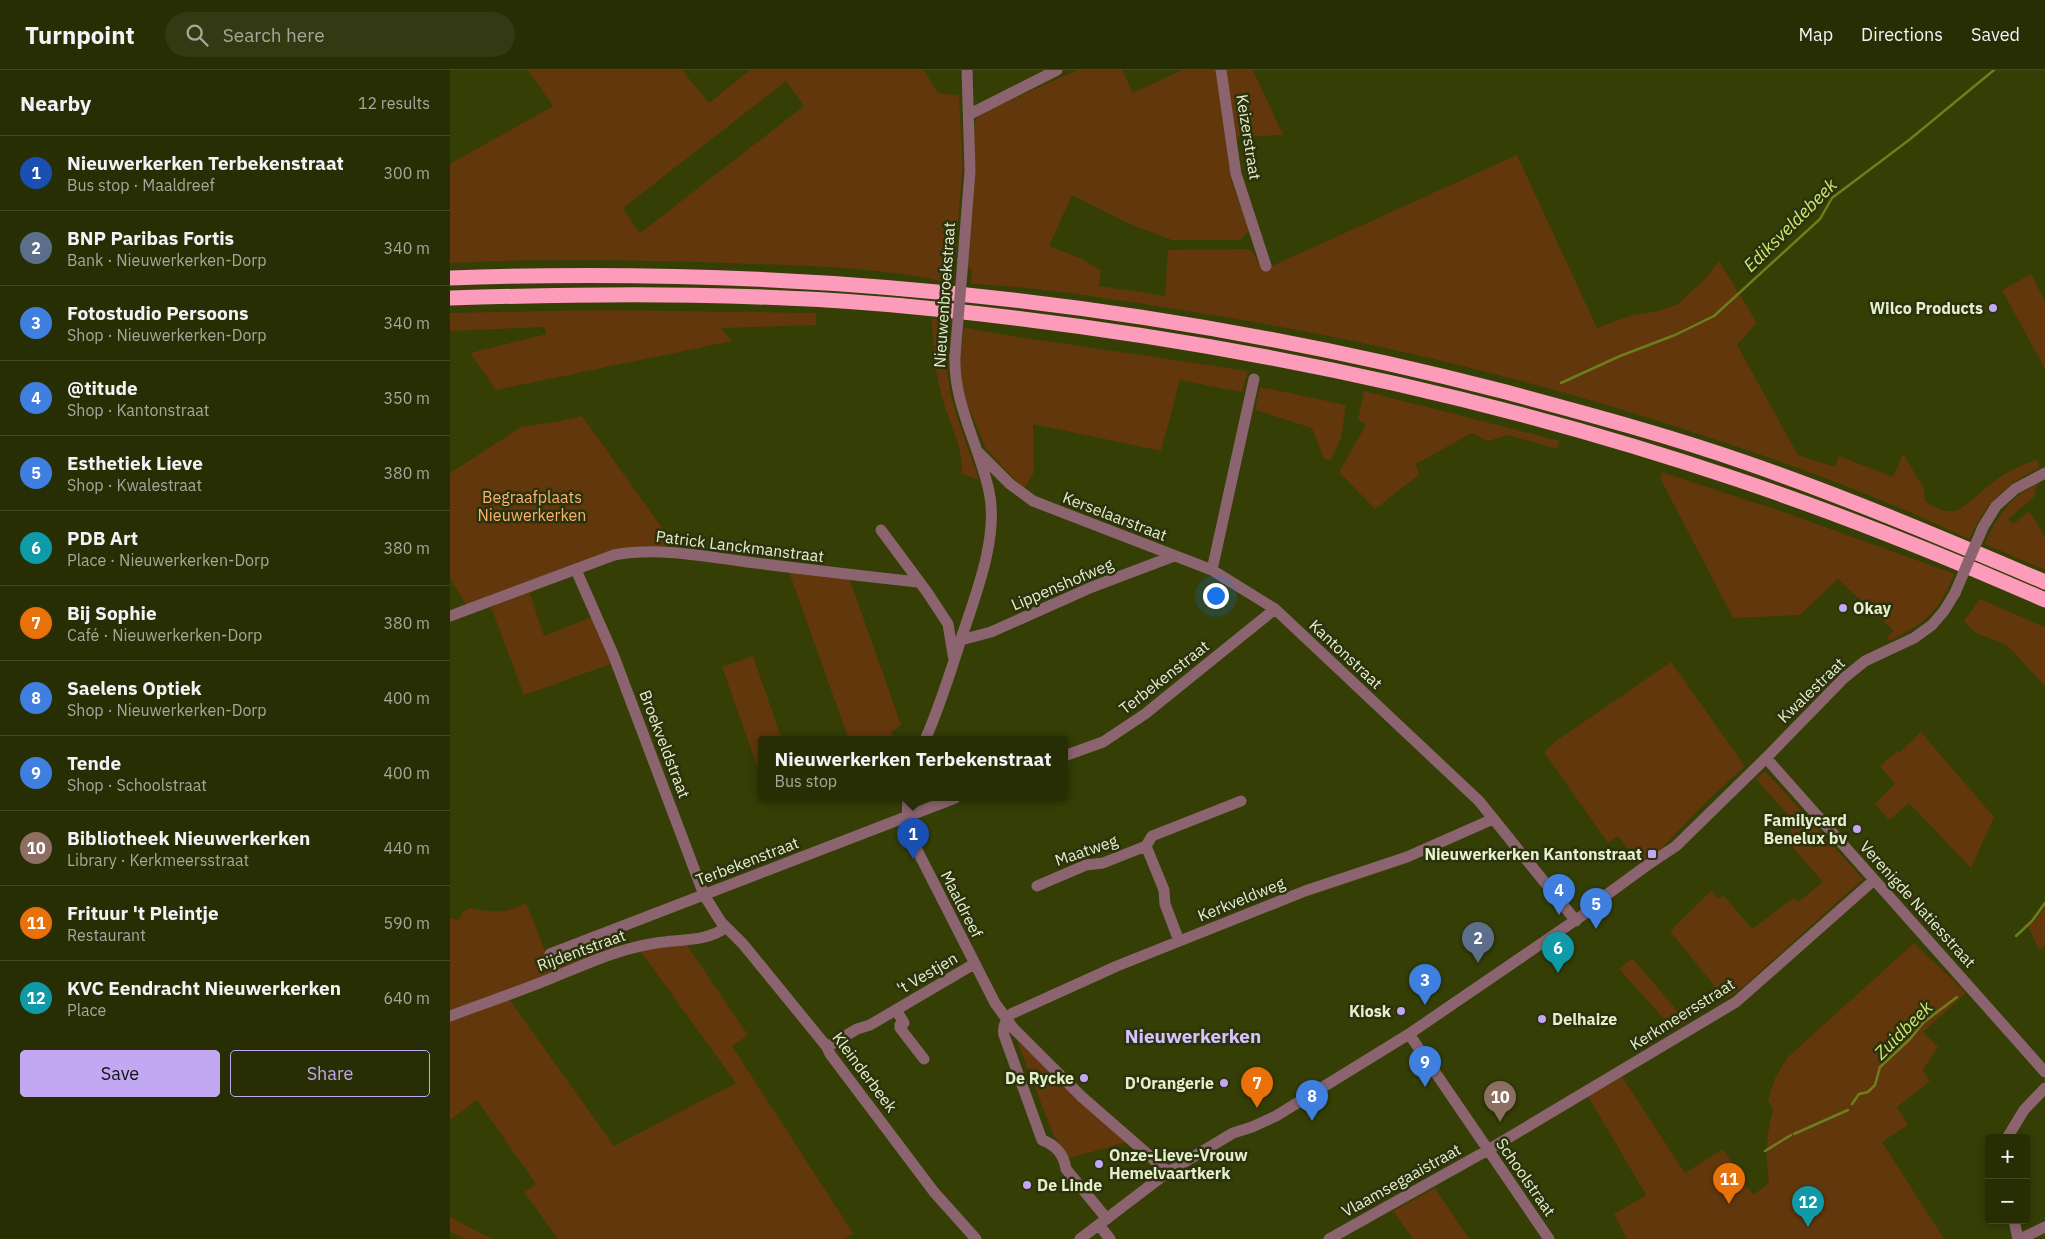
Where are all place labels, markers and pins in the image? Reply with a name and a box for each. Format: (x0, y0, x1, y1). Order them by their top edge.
place label: Wilco Products (1870, 298, 1983, 318)
marker: Wilco Products (1987, 302, 1999, 314)
place label: Okay (1853, 598, 1892, 618)
marker: Okay (1837, 602, 1849, 614)
place label: Familycard Benelux bv (1763, 810, 1847, 848)
pin: 1 (897, 818, 929, 859)
marker: Familycard Benelux bv (1851, 823, 1863, 835)
place label: Nieuwerkerken Kantonstraat (1424, 844, 1642, 864)
marker: Nieuwerkerken Kantonstraat (1646, 848, 1658, 860)
pin: 4 (1543, 874, 1575, 915)
pin: 5 (1580, 888, 1612, 929)
pin: 2 (1462, 922, 1494, 963)
pin: 6 (1542, 932, 1574, 973)
pin: 3 (1409, 964, 1441, 1005)
place label: Kiosk (1349, 1001, 1392, 1021)
marker: Kiosk (1395, 1005, 1407, 1017)
place label: Delhaize (1552, 1009, 1617, 1029)
marker: Delhaize (1536, 1013, 1548, 1025)
pin: 9 (1409, 1046, 1441, 1087)
pin: 7 (1241, 1067, 1273, 1108)
place label: De Rycke (1005, 1068, 1074, 1088)
marker: De Rycke (1078, 1072, 1090, 1084)
place label: D'Orangerie (1125, 1073, 1214, 1093)
marker: D'Orangerie (1218, 1077, 1230, 1089)
pin: 8 (1296, 1080, 1328, 1121)
pin: 10 (1484, 1081, 1516, 1122)
place label: Onze-Lieve-Vrouw Hemelvaartkerk (1109, 1145, 1248, 1183)
marker: Onze-Lieve-Vrouw Hemelvaartkerk (1093, 1158, 1105, 1170)
pin: 11 (1713, 1163, 1745, 1204)
place label: De Linde (1037, 1175, 1102, 1195)
marker: De Linde (1021, 1179, 1033, 1191)
pin: 12 (1792, 1186, 1824, 1227)

